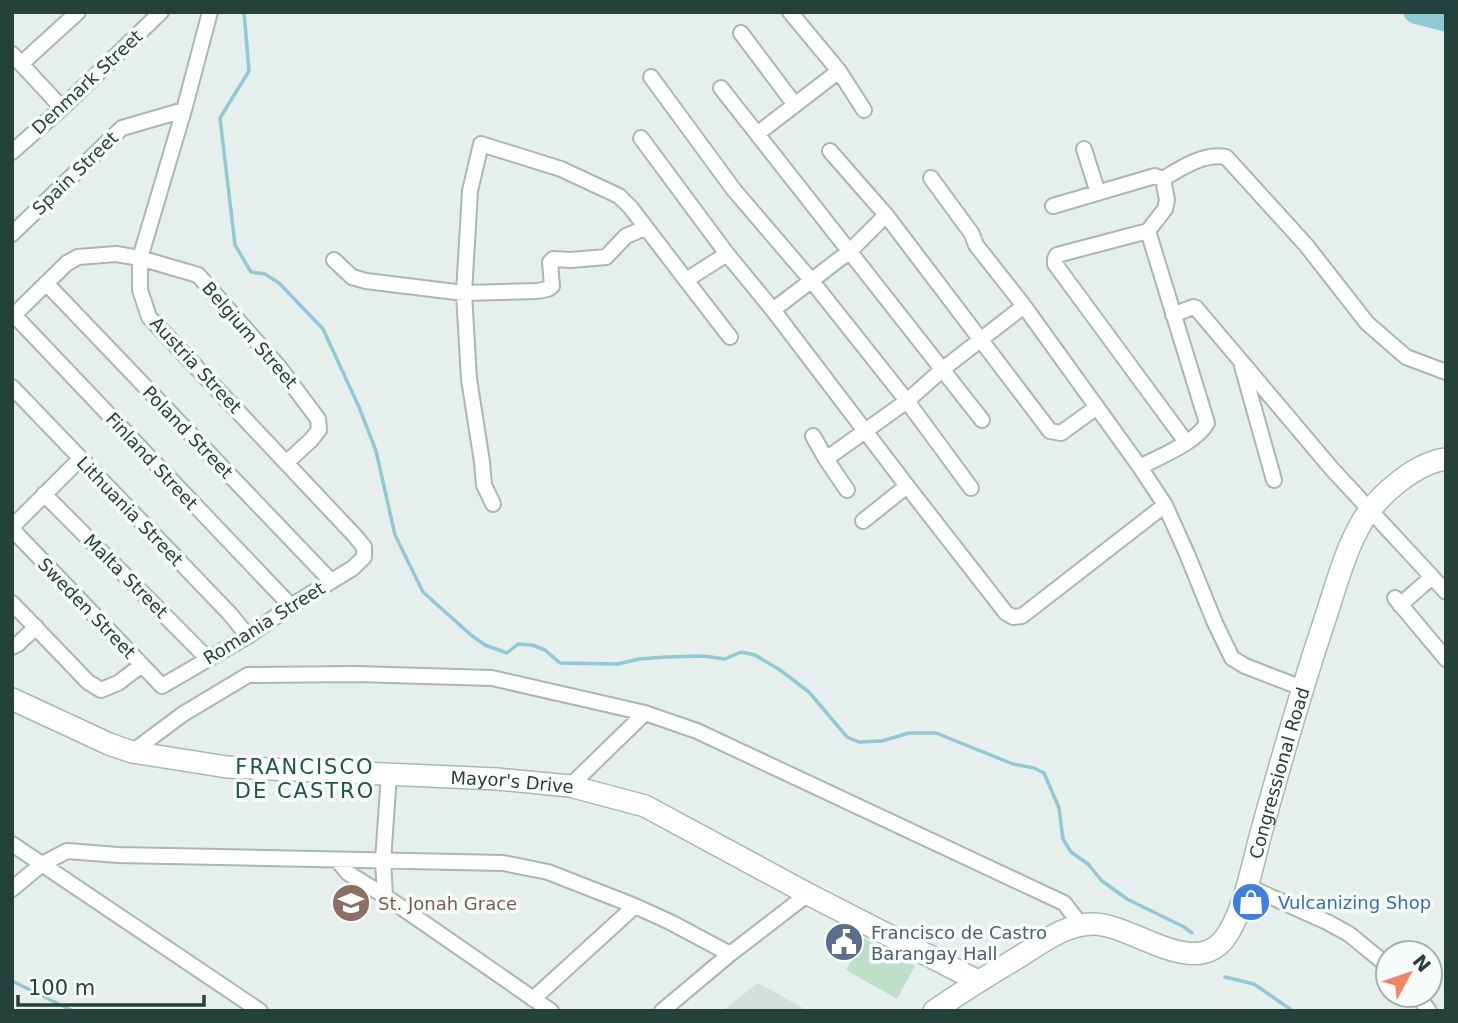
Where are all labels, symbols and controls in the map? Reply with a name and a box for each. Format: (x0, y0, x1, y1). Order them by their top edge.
street label: Denmark Street (27, 26, 147, 138)
street label: Spain Street (28, 127, 122, 219)
street label: Belgium Street (198, 277, 302, 393)
street label: Austria Street (146, 312, 246, 418)
street label: Poland Street (139, 381, 237, 483)
street label: Finland Street (102, 408, 202, 514)
street label: Lithuania Street (73, 452, 187, 570)
street label: Malta Street (80, 530, 172, 622)
street label: Sweden Street (34, 553, 140, 663)
street label: Romania Street (199, 577, 329, 669)
street label: Congressional Road (1244, 684, 1313, 861)
district label: FRANCISCO DE CASTRO (235, 755, 375, 803)
street label: Mayor's Drive (450, 766, 575, 797)
shop icon: Vulcanizing Shop (1230, 881, 1272, 923)
school or university icon: St. Jonah Grace (330, 882, 372, 924)
place label: Vulcanizing Shop (1278, 892, 1431, 913)
place label: St. Jonah Grace (378, 893, 517, 914)
public building icon: Francisco de Castro Barangay Hall (823, 921, 865, 963)
place label: Francisco de Castro Barangay Hall (871, 922, 1047, 964)
north arrow (1374, 939, 1444, 1009)
text: N (1408, 950, 1436, 976)
scale bar (18, 964, 203, 1008)
text: 100 m (28, 976, 95, 1000)

